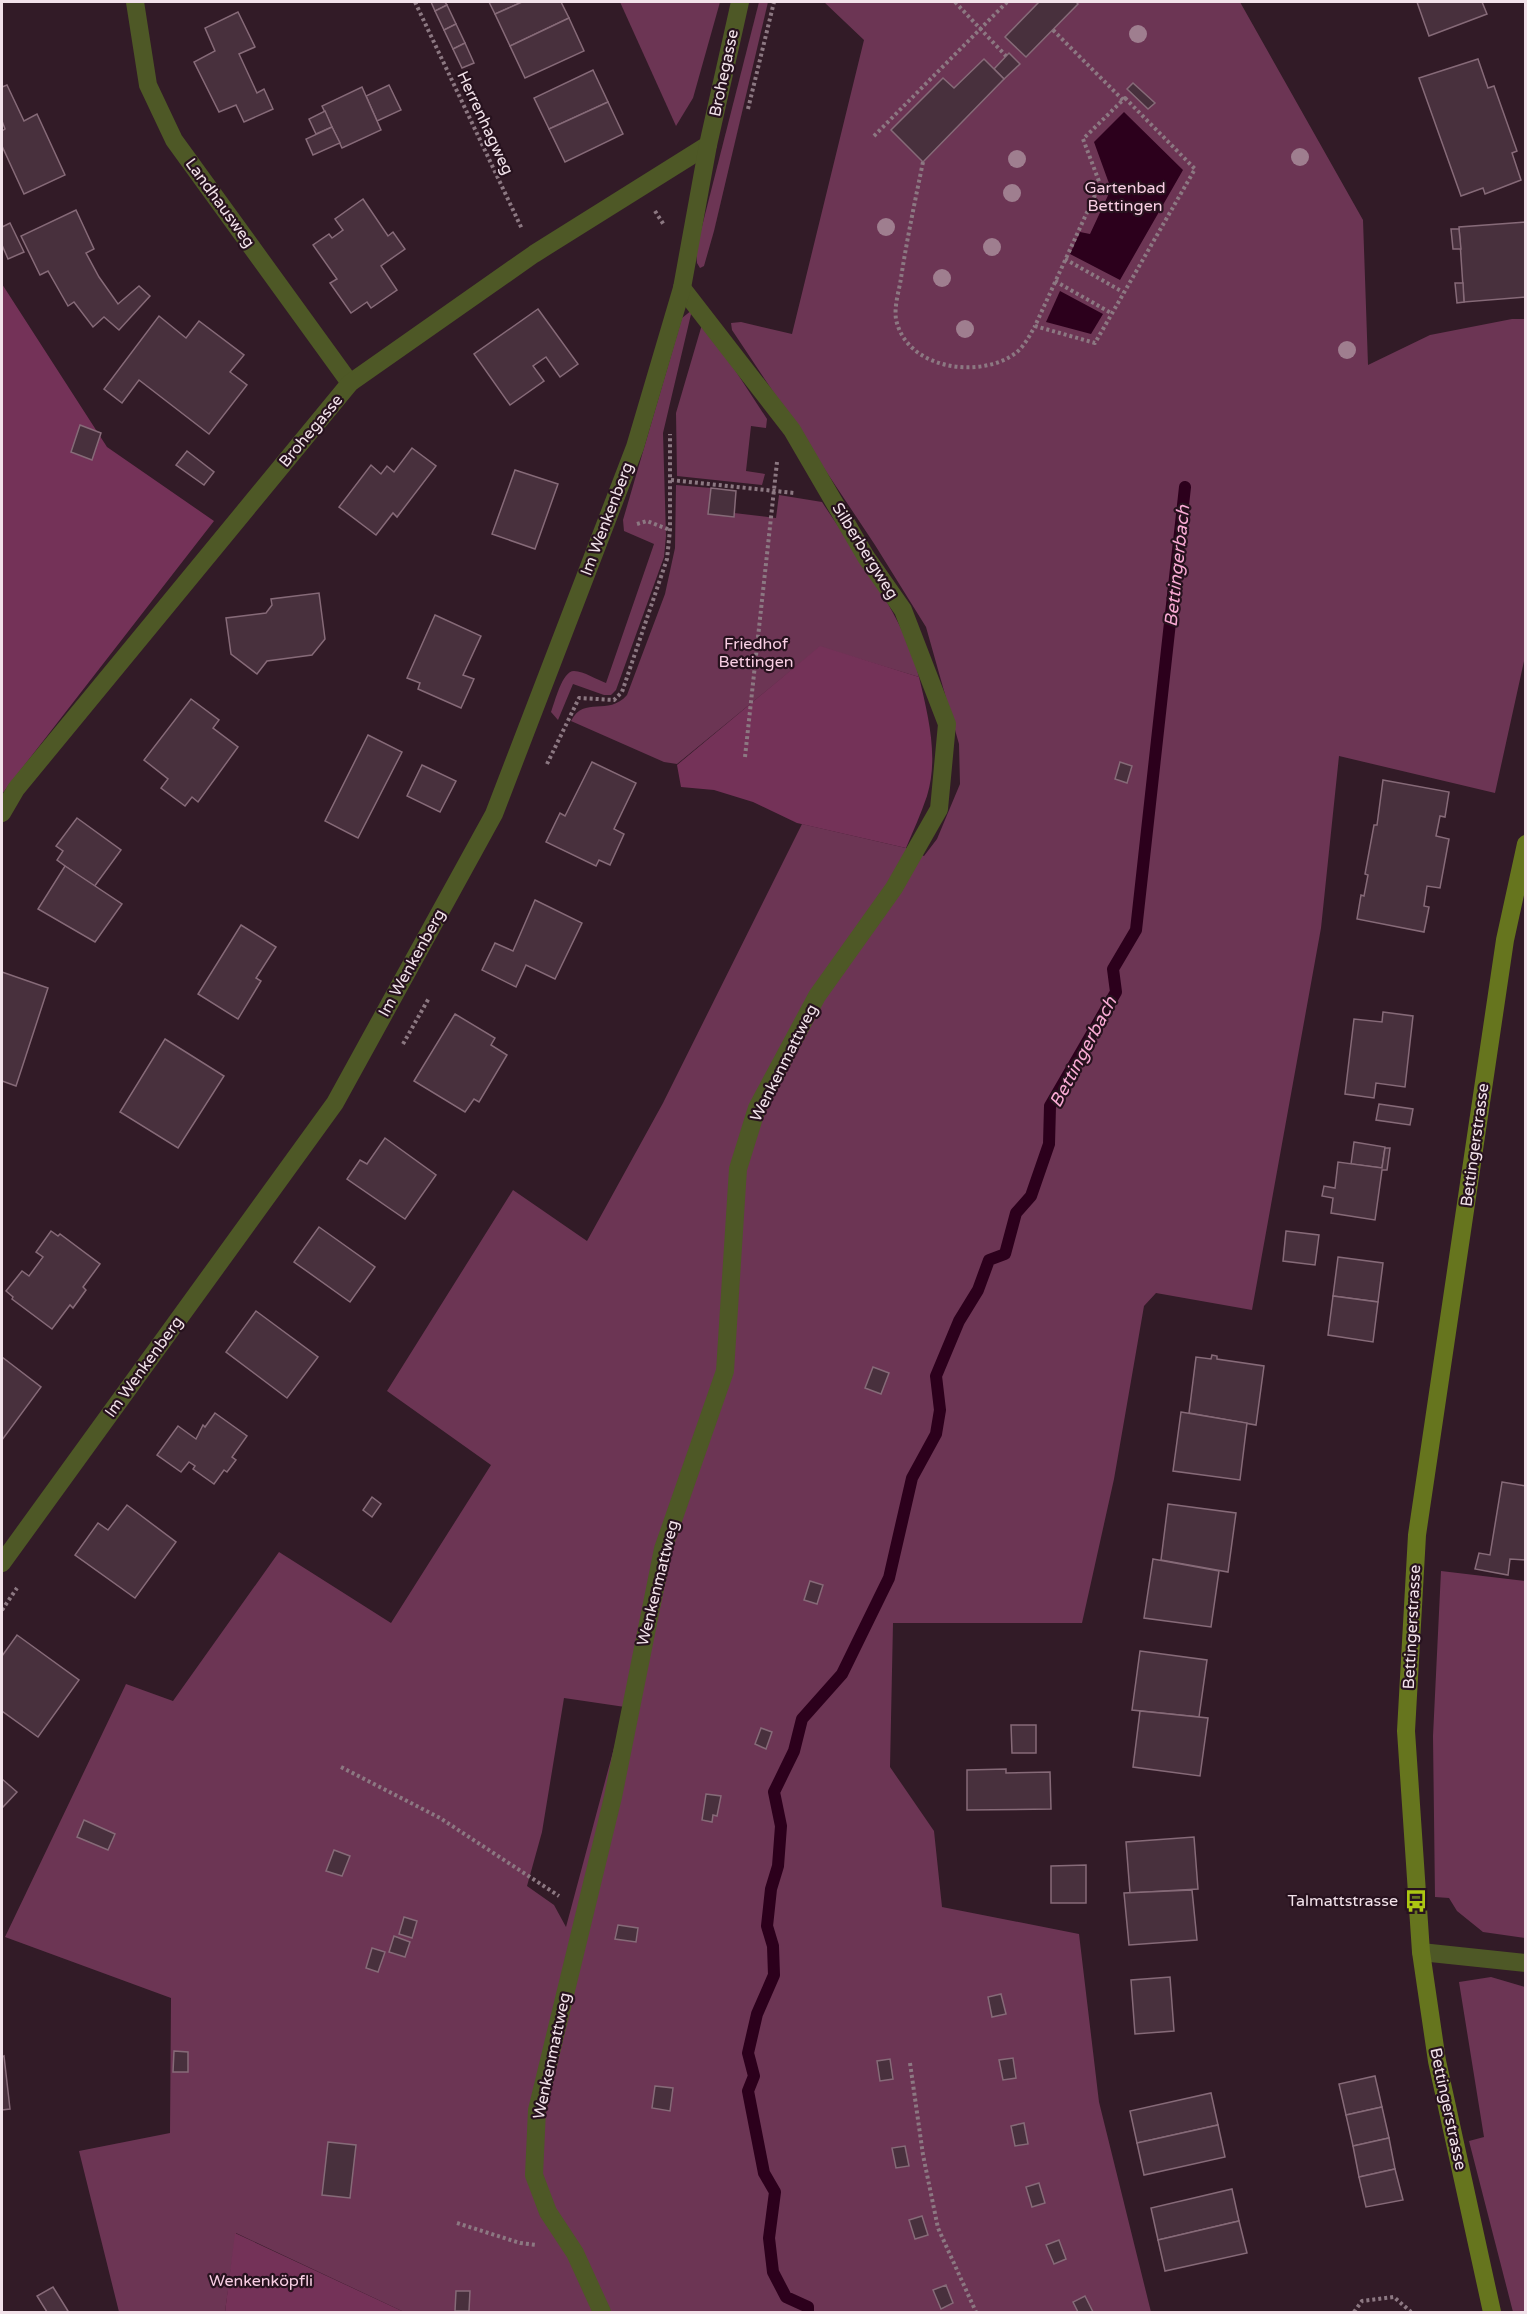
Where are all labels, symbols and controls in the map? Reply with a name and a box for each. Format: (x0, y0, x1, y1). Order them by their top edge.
street label: Brohegasse (705, 27, 743, 119)
street label: Herrenhagweg (452, 68, 518, 178)
street label: Landhausweg (181, 154, 259, 252)
park label: Gartenbad Bettingen (1084, 178, 1166, 216)
street label: Brohegasse (275, 391, 347, 471)
street label: Im Wenkenberg (576, 459, 638, 579)
street label: Silberbergweg (827, 499, 903, 603)
water label: Bettingerbach (1160, 503, 1194, 628)
park label: Friedhof Bettingen (719, 634, 793, 672)
street label: Im Wenkenberg (374, 906, 450, 1020)
water label: Bettingerbach (1045, 992, 1122, 1111)
street label: Wenkenmattweg (746, 1001, 822, 1125)
street label: Bettingerstrasse (1456, 1082, 1494, 1208)
street label: Im Wenkenberg (101, 1313, 187, 1421)
street label: Wenkenmattweg (633, 1518, 683, 1648)
street label: Bettingerstrasse (1399, 1564, 1425, 1690)
bus stop icon: Talmattstrasse (1403, 1888, 1429, 1914)
place label: Talmattstrasse (1288, 1891, 1398, 1911)
street label: Wenkenmattweg (529, 1991, 575, 2121)
street label: Bettingerstrasse (1425, 2046, 1471, 2172)
park label: Wenkenköpfli (209, 2271, 313, 2291)

